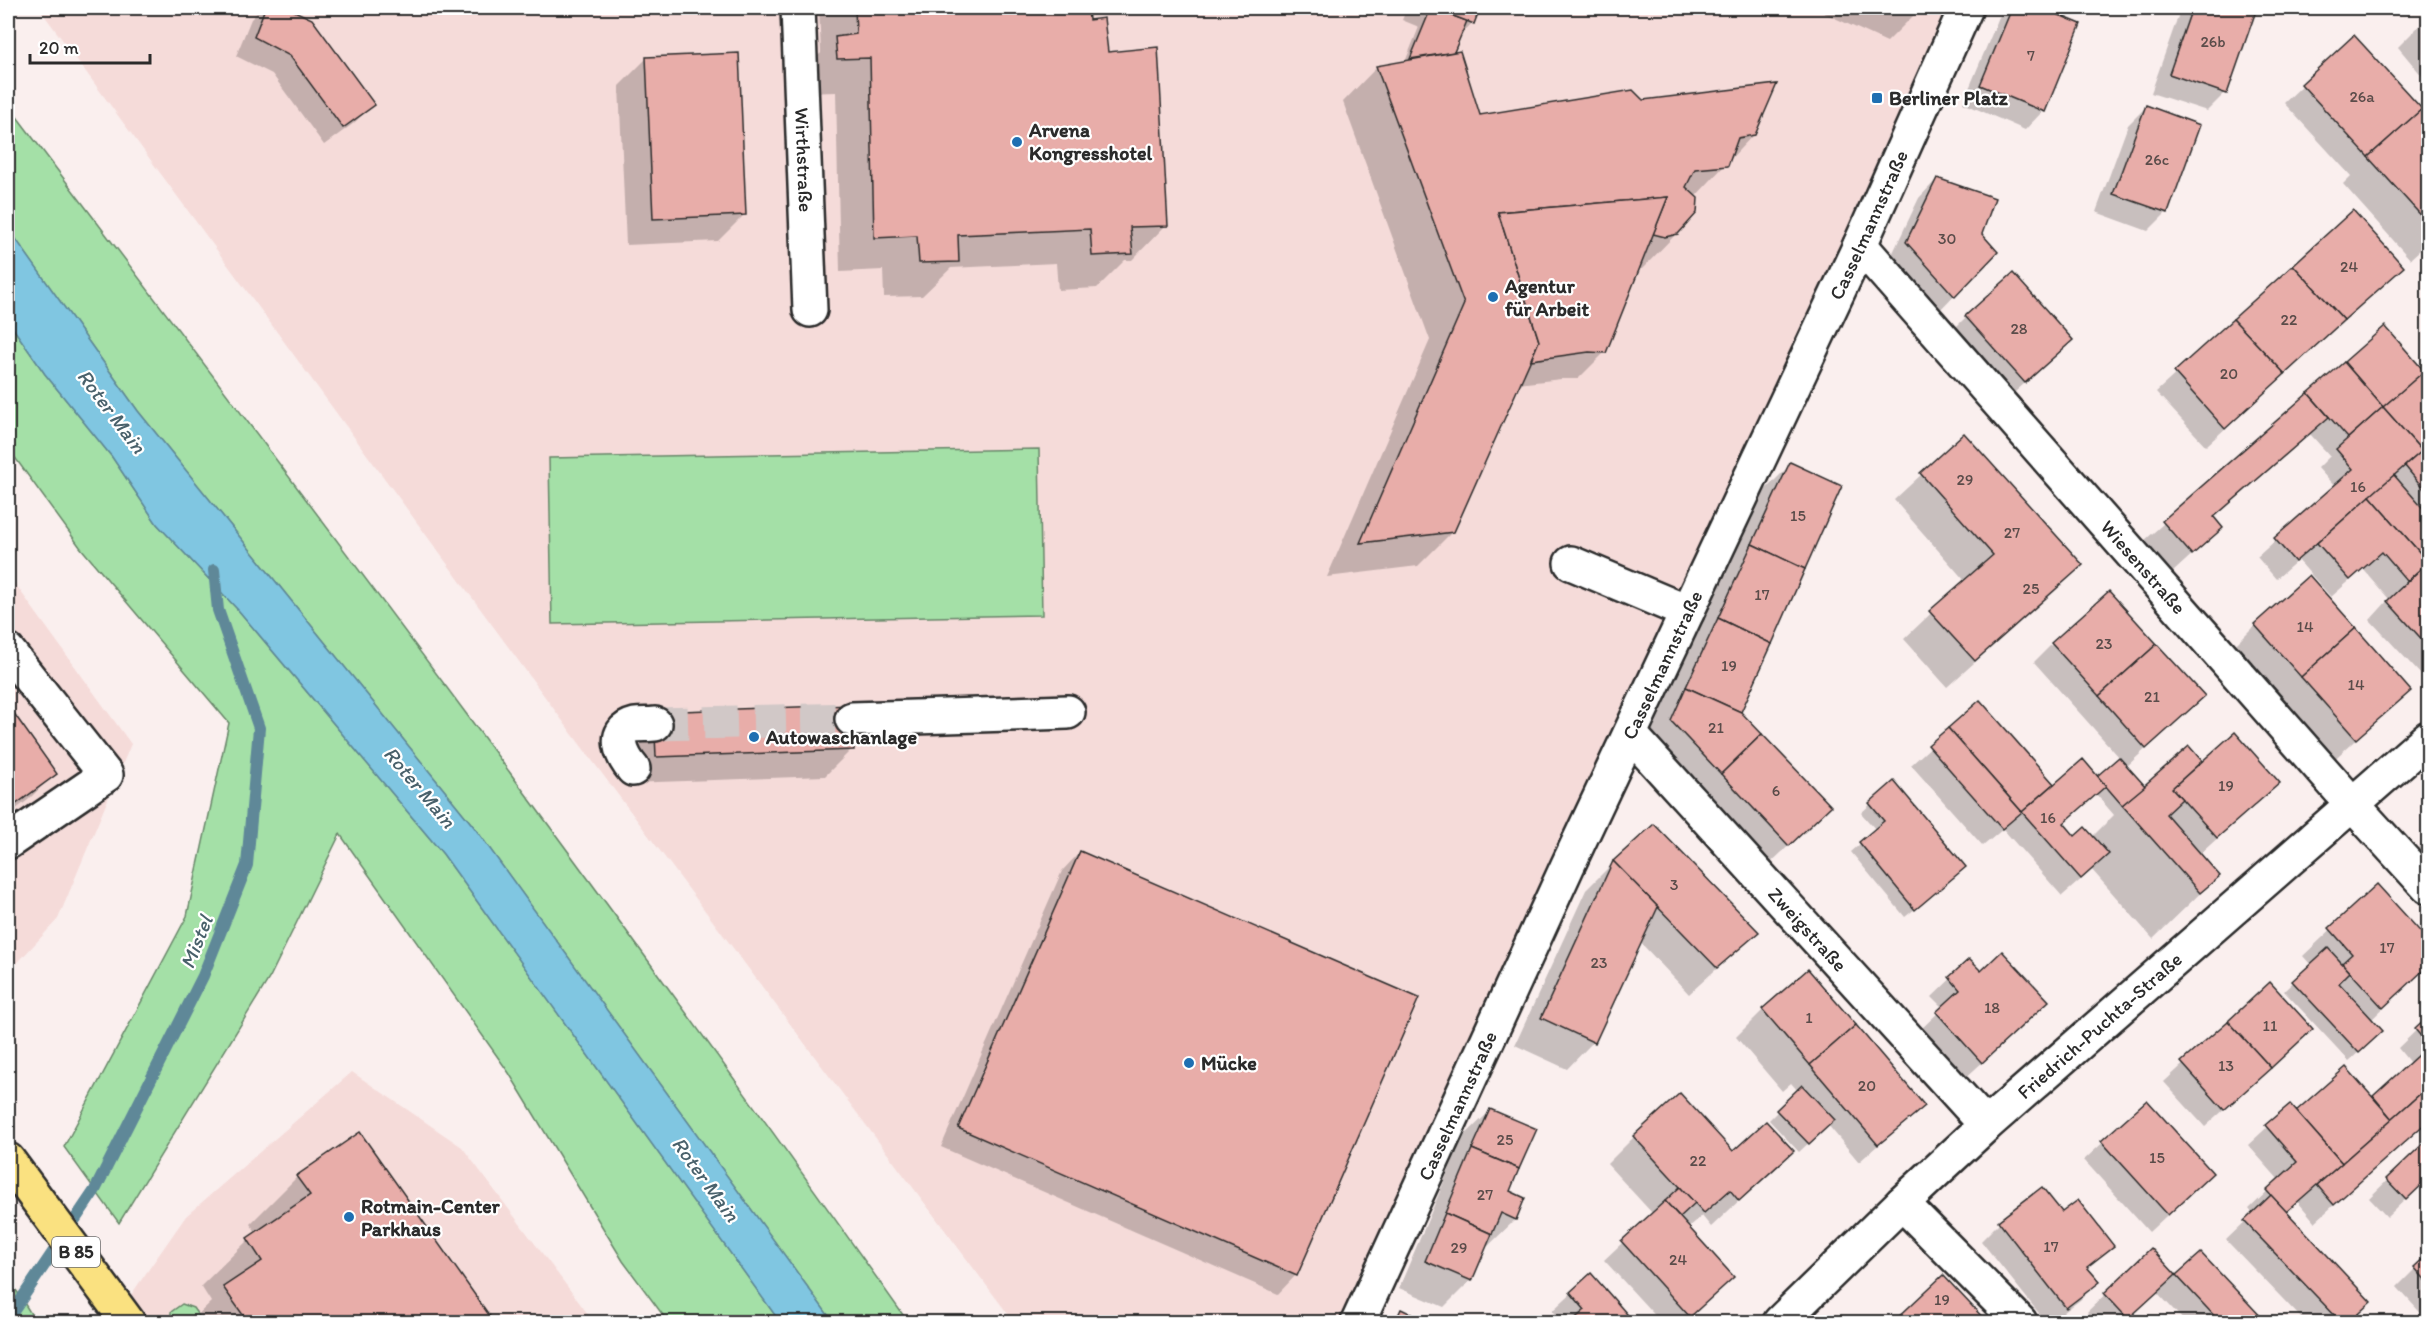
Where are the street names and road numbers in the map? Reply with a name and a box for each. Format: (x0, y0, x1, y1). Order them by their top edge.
street label: Wirthstraße (790, 107, 818, 213)
street label: Casselmannstraße (1824, 146, 1913, 304)
street label: Wiesenstraße (2096, 515, 2191, 619)
street label: Casselmannstraße (1617, 587, 1708, 743)
street label: Zweigstraße (1763, 882, 1852, 976)
street label: Friedrich-Puchta-Straße (2012, 947, 2187, 1104)
street label: Casselmannstraße (1413, 1027, 1502, 1184)
road number: B 85 (52, 1237, 100, 1267)

